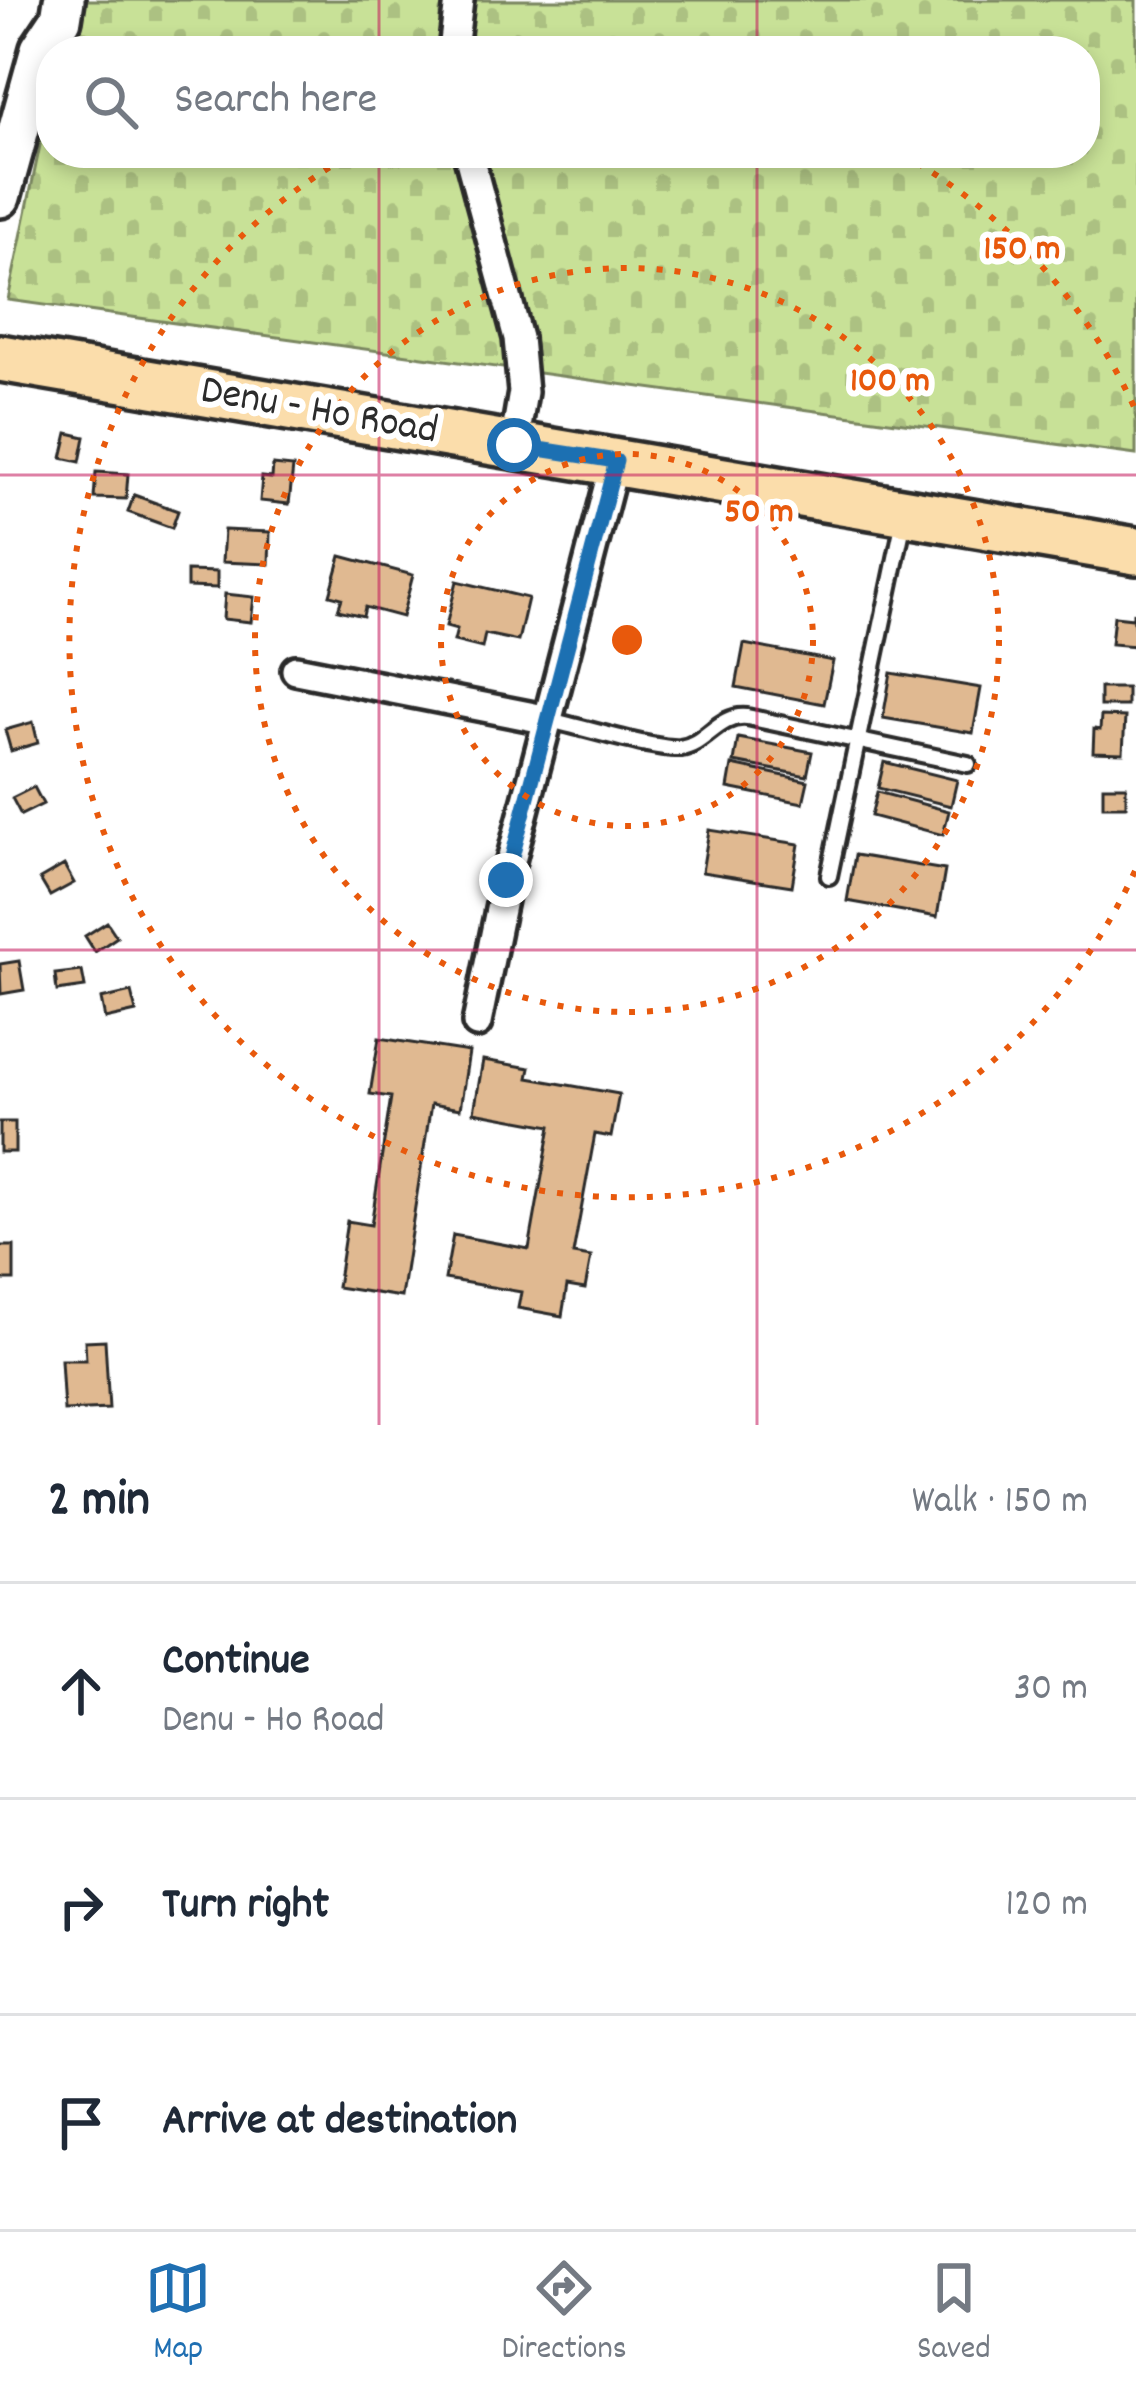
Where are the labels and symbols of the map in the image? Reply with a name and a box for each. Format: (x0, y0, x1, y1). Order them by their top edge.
text: 150 m (983, 225, 1061, 277)
text: 100 m (850, 357, 930, 409)
street label: Denu - Ho Road (196, 363, 442, 463)
route start (487, 418, 541, 472)
text: 50 m (724, 488, 794, 540)
centre of rings (606, 619, 648, 661)
route end (479, 853, 533, 907)

